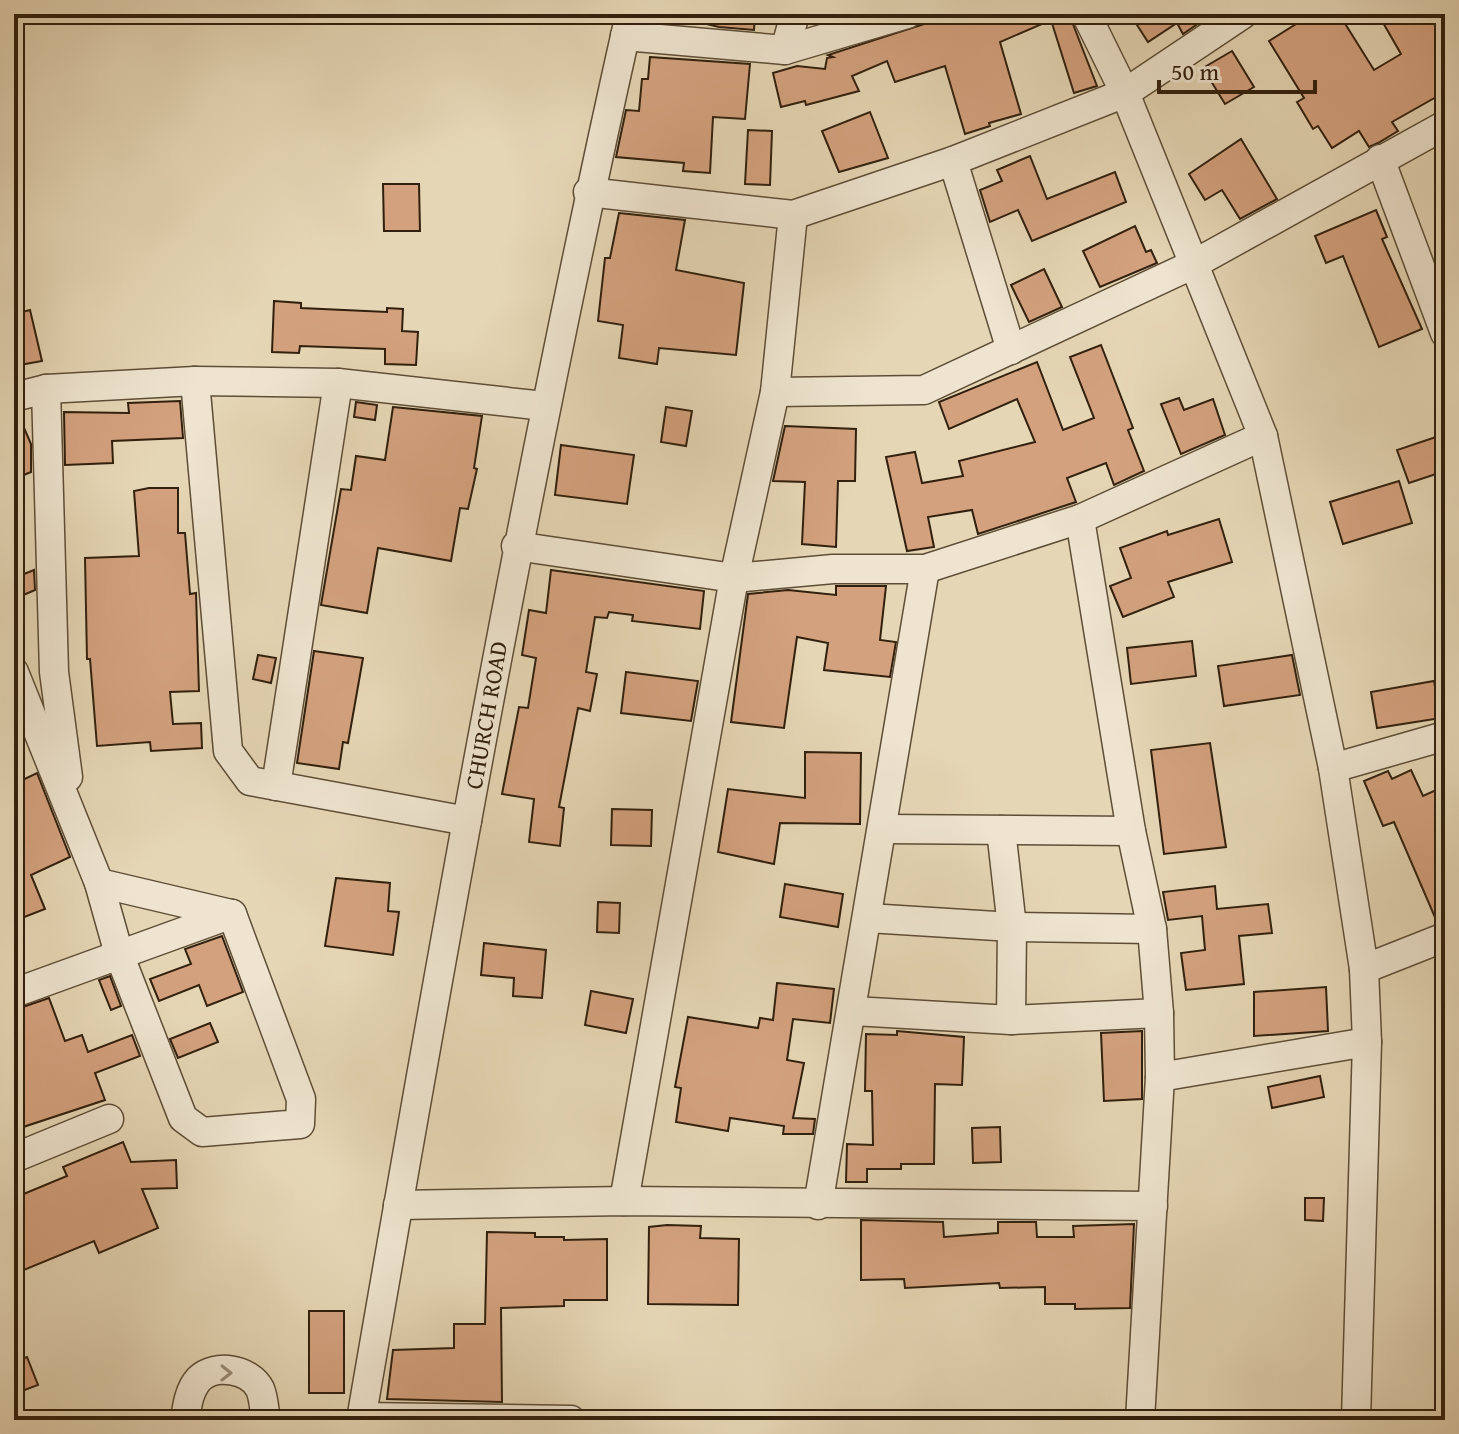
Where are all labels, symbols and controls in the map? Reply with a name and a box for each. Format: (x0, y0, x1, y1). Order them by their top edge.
scale bar (1159, 44, 1315, 94)
text: 50 m (1171, 54, 1219, 89)
street label: CHURCH ROAD (456, 638, 516, 792)
one-way arrow (220, 1364, 232, 1381)

